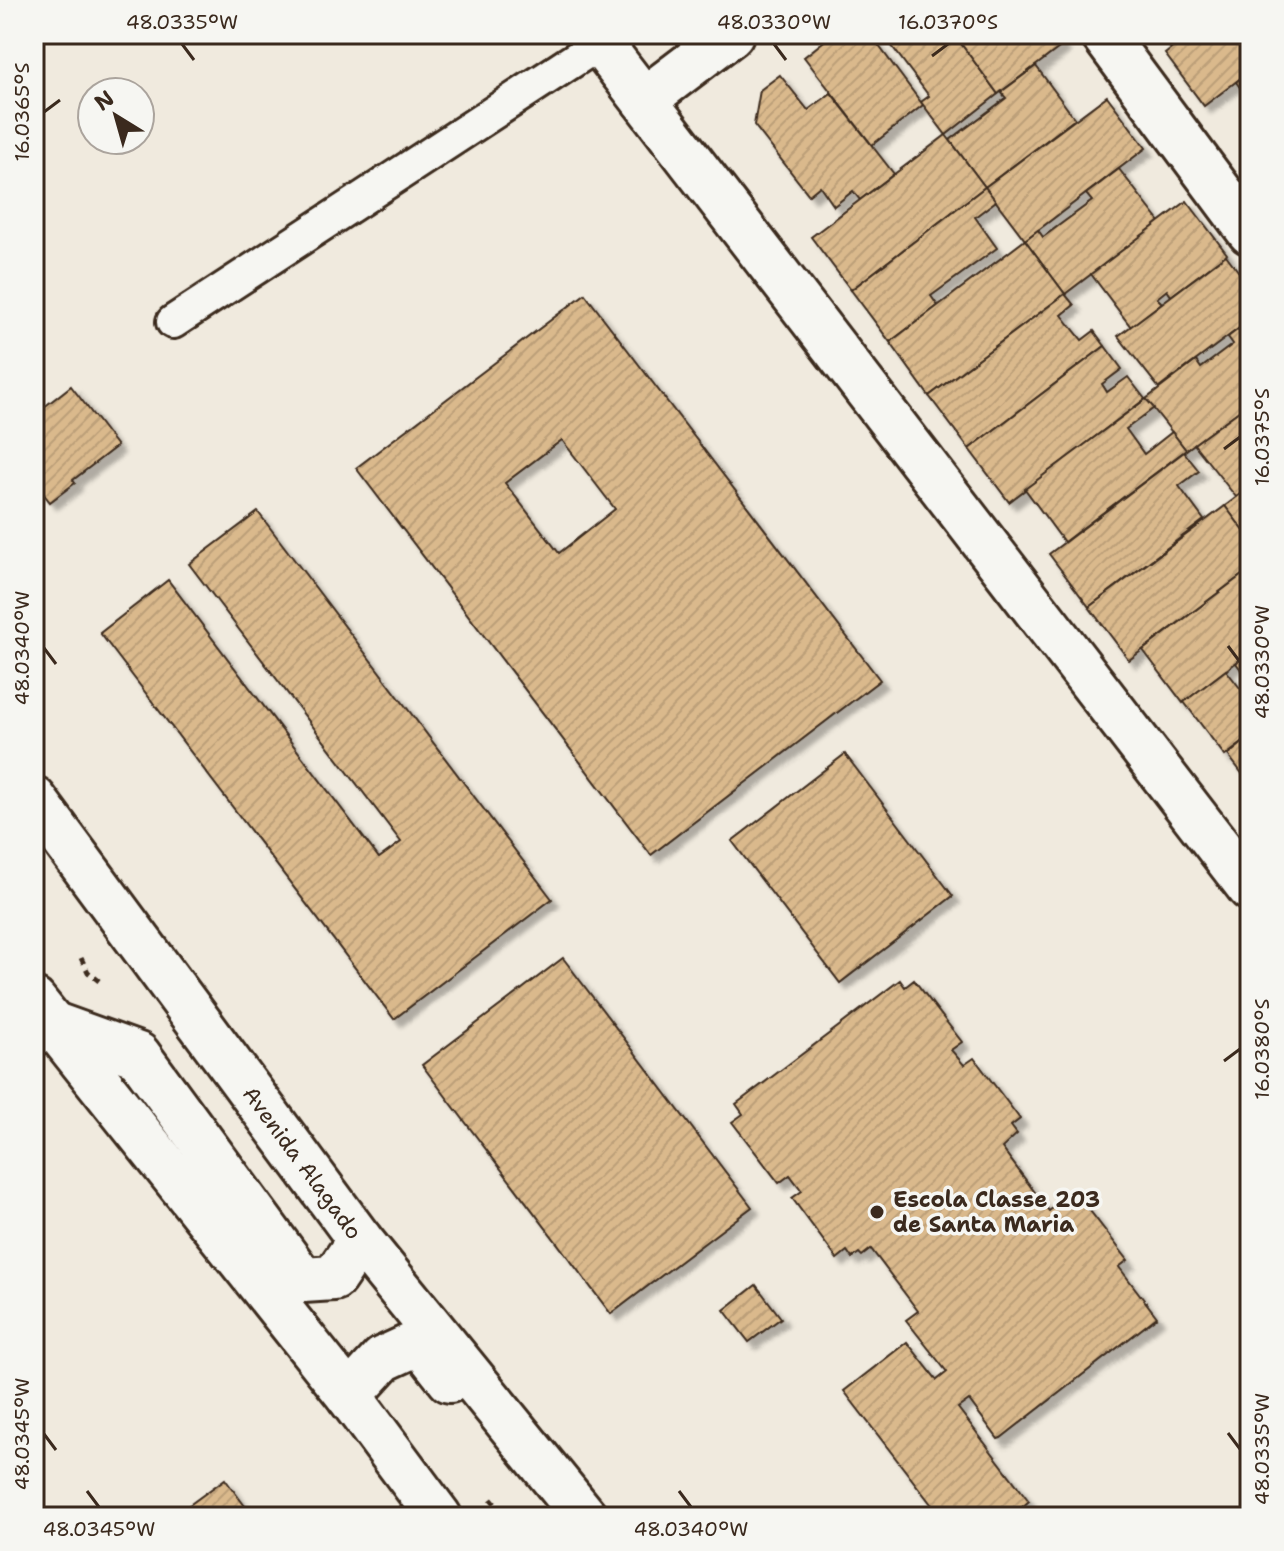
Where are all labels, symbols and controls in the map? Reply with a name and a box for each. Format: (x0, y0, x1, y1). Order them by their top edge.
text: 48.0335°W (126, 9, 238, 35)
text: 48.0330°W (717, 9, 831, 35)
text: 16.0370°S (898, 9, 998, 35)
text: 16.0365°S (9, 62, 35, 162)
north arrow (76, 76, 156, 156)
text: N (89, 84, 120, 117)
text: 16.0375°S (1249, 388, 1275, 486)
text: 48.0340°W (9, 590, 35, 706)
text: 48.0330°W (1249, 605, 1275, 719)
text: 16.0380°S (1249, 998, 1275, 1100)
street label: Avenida Alagado (236, 1080, 369, 1245)
place label: Escola Classe 203 de Santa Maria (893, 1185, 1100, 1239)
marker: Escola Classe 203 de Santa Maria (868, 1203, 886, 1221)
text: 48.0345°W (9, 1378, 35, 1490)
text: 48.0335°W (1249, 1393, 1275, 1505)
text: 48.0345°W (43, 1516, 155, 1542)
text: 48.0340°W (633, 1516, 749, 1542)

